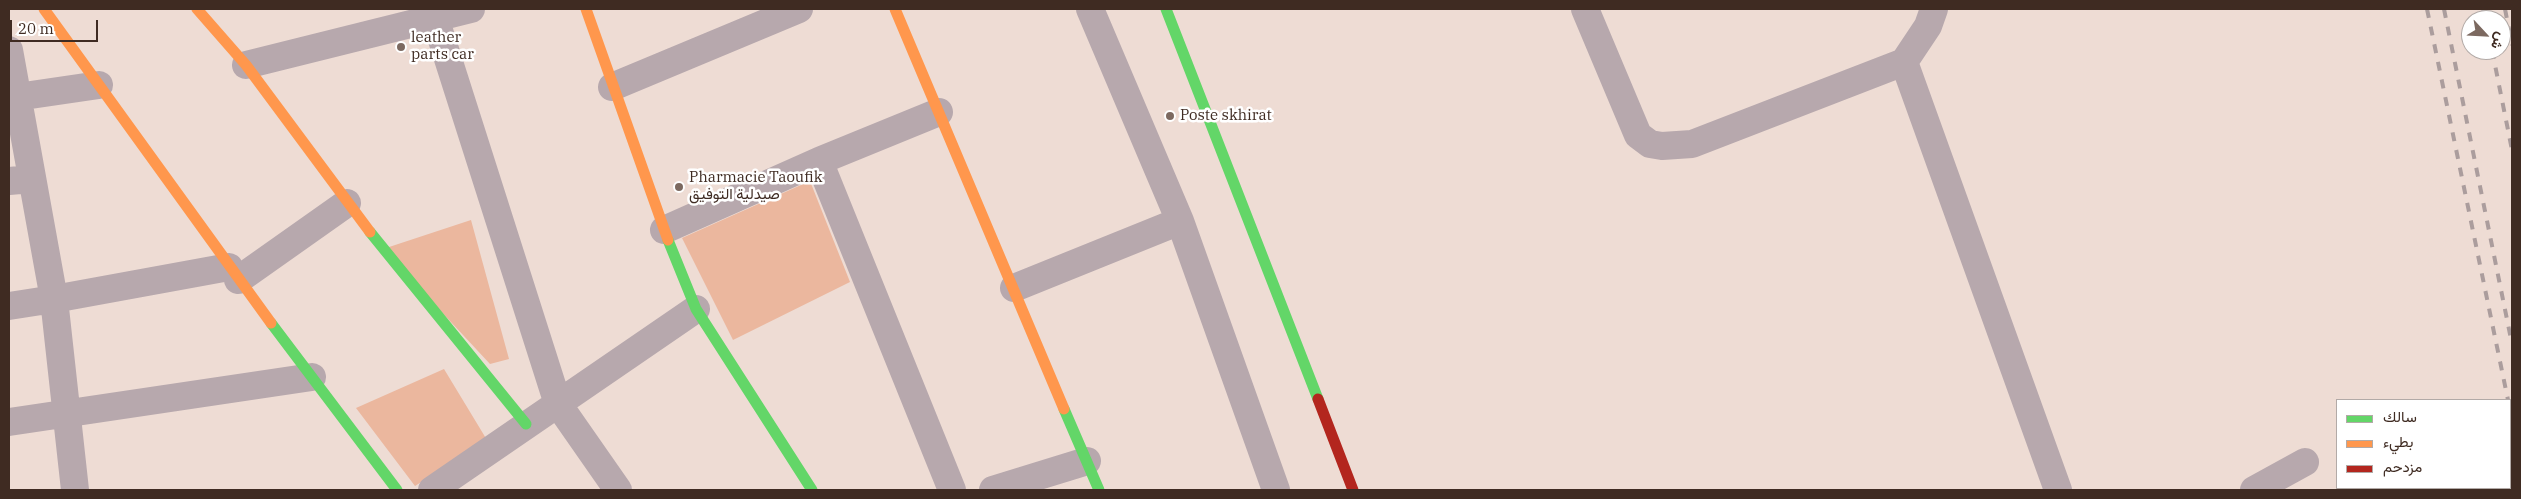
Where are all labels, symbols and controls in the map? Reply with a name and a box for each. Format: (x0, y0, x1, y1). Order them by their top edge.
scale bar (12, 10, 100, 42)
north arrow (2461, 10, 2511, 60)
text: 20 m (18, 19, 54, 38)
place label: leather parts car (411, 29, 474, 64)
text: ش (2487, 29, 2510, 52)
marker: leather parts car (395, 41, 407, 53)
place label: Poste skhirat (1180, 107, 1272, 125)
marker: Poste skhirat (1164, 110, 1176, 122)
place label: Pharmacie Taoufik صيدلية التوفيق (689, 169, 822, 204)
marker: Pharmacie Taoufik صيدلية التوفيق (673, 181, 685, 193)
legend (2336, 399, 2511, 489)
text: سالك (2383, 407, 2417, 426)
text: بطيء (2383, 432, 2413, 451)
text: مزدحم (2383, 457, 2422, 476)

